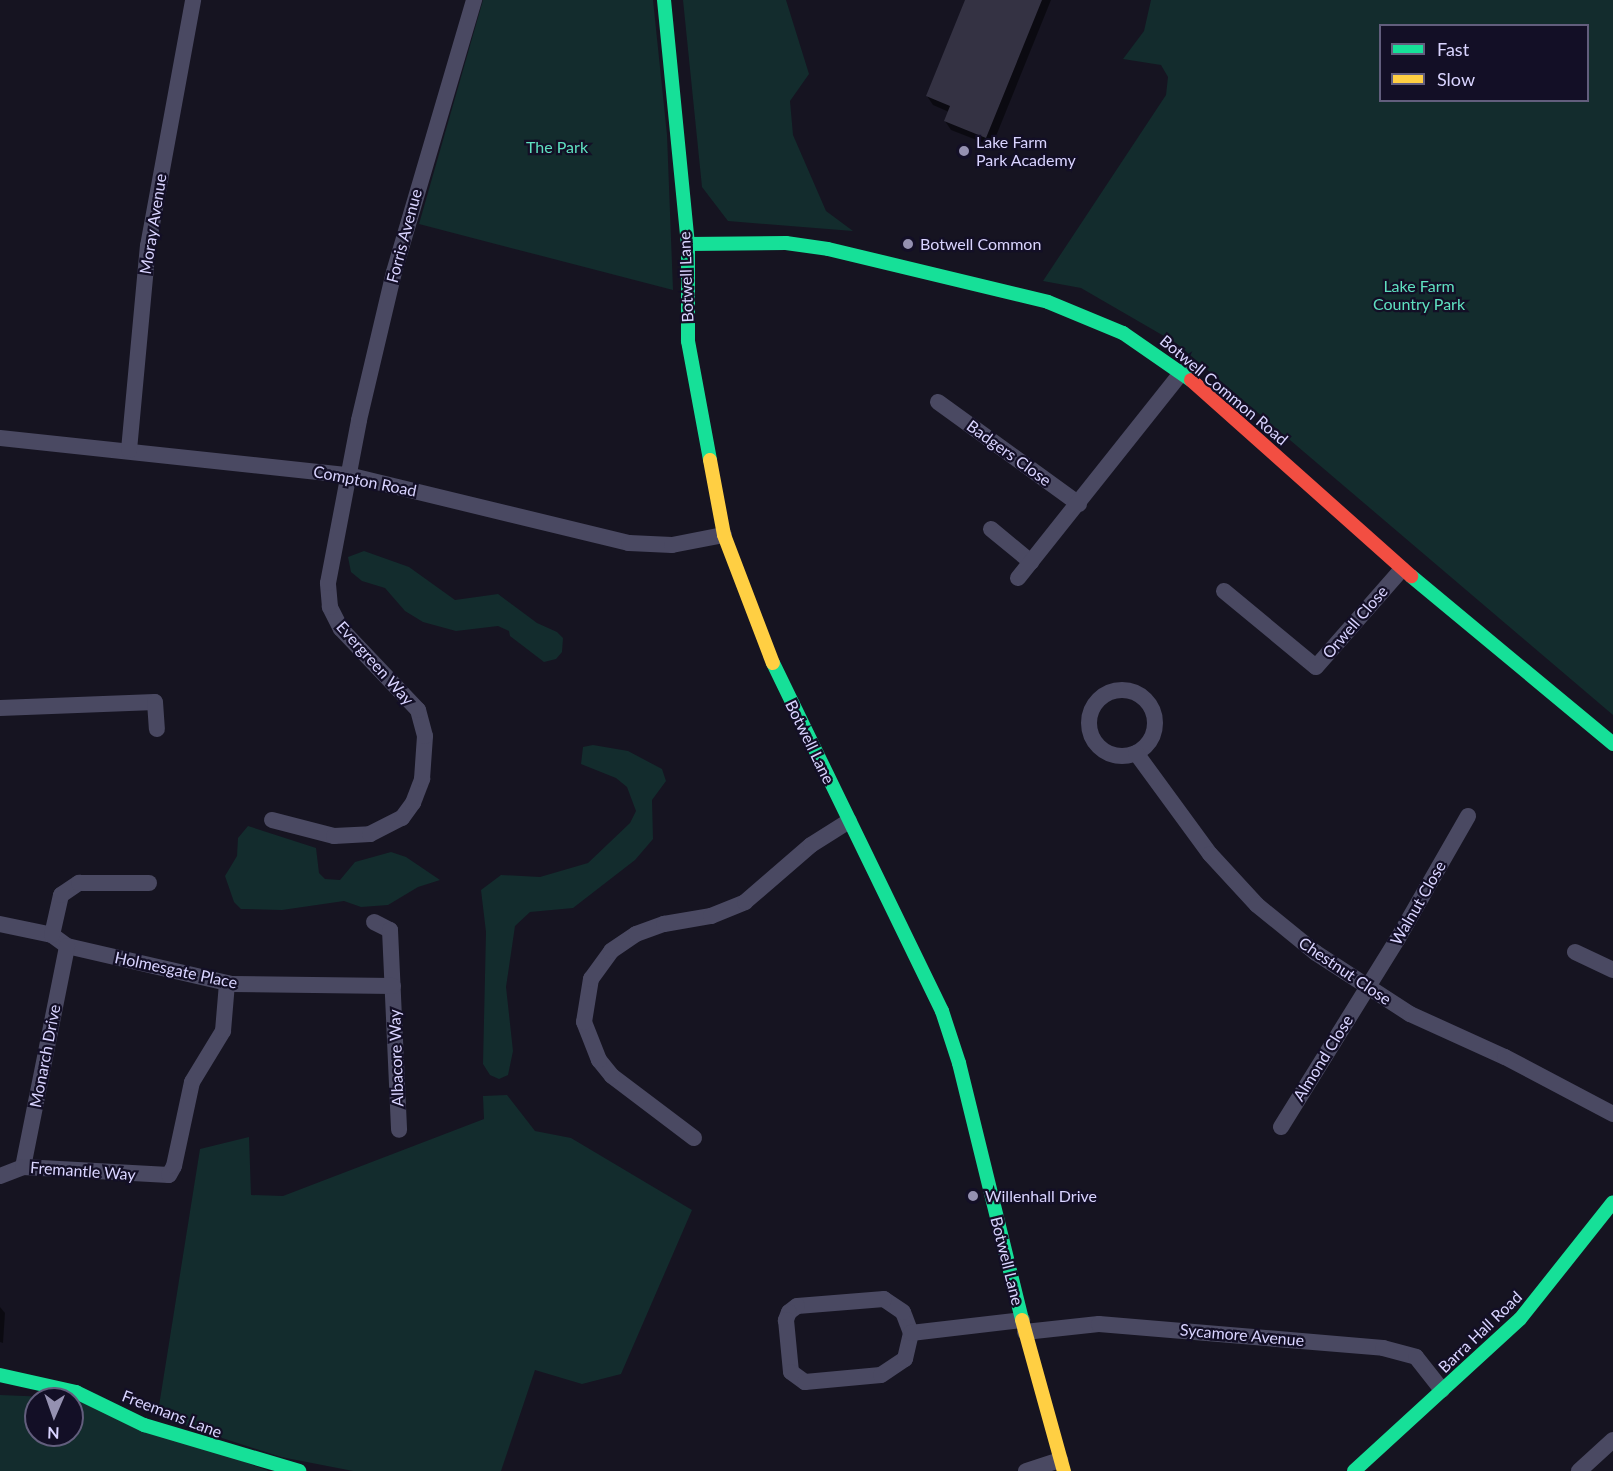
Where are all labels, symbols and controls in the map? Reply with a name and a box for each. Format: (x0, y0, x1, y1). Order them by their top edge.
legend (1379, 24, 1589, 102)
text: Fast (1437, 38, 1469, 60)
text: Slow (1437, 68, 1475, 90)
place label: Lake Farm Park Academy (976, 132, 1076, 170)
park label: The Park (526, 137, 588, 157)
marker: Lake Farm Park Academy (957, 144, 971, 158)
street label: Moray Avenue (136, 172, 170, 276)
street label: Forris Avenue (382, 187, 426, 285)
street label: Botwell Lane (675, 231, 697, 323)
place label: Botwell Common (920, 234, 1041, 254)
marker: Botwell Common (901, 237, 915, 251)
park label: Lake Farm Country Park (1373, 276, 1465, 314)
street label: Botwell Common Road (1156, 331, 1292, 449)
street label: Badgers Close (963, 416, 1055, 490)
street label: Compton Road (312, 462, 418, 500)
street label: Orwell Close (1318, 582, 1392, 662)
street label: Evergreen Way (332, 617, 418, 709)
street label: Botwell Lane (781, 697, 839, 787)
street label: Walnut Close (1386, 858, 1450, 948)
street label: Chestnut Close (1295, 933, 1395, 1009)
street label: Holmesgate Place (113, 948, 239, 992)
street label: Monarch Drive (26, 1003, 64, 1109)
street label: Albacore Way (385, 1009, 407, 1107)
street label: Almond Close (1289, 1011, 1357, 1105)
street label: Fremantle Way (29, 1158, 137, 1184)
place label: Willenhall Drive (985, 1186, 1097, 1206)
marker: Willenhall Drive (966, 1189, 980, 1203)
street label: Botwell Lane (987, 1215, 1027, 1307)
street label: Barra Hall Road (1434, 1287, 1526, 1377)
street label: Sycamore Avenue (1179, 1320, 1305, 1350)
street label: Freemans Lane (119, 1386, 225, 1442)
north arrow (24, 1387, 84, 1447)
text: N (47, 1424, 60, 1443)

